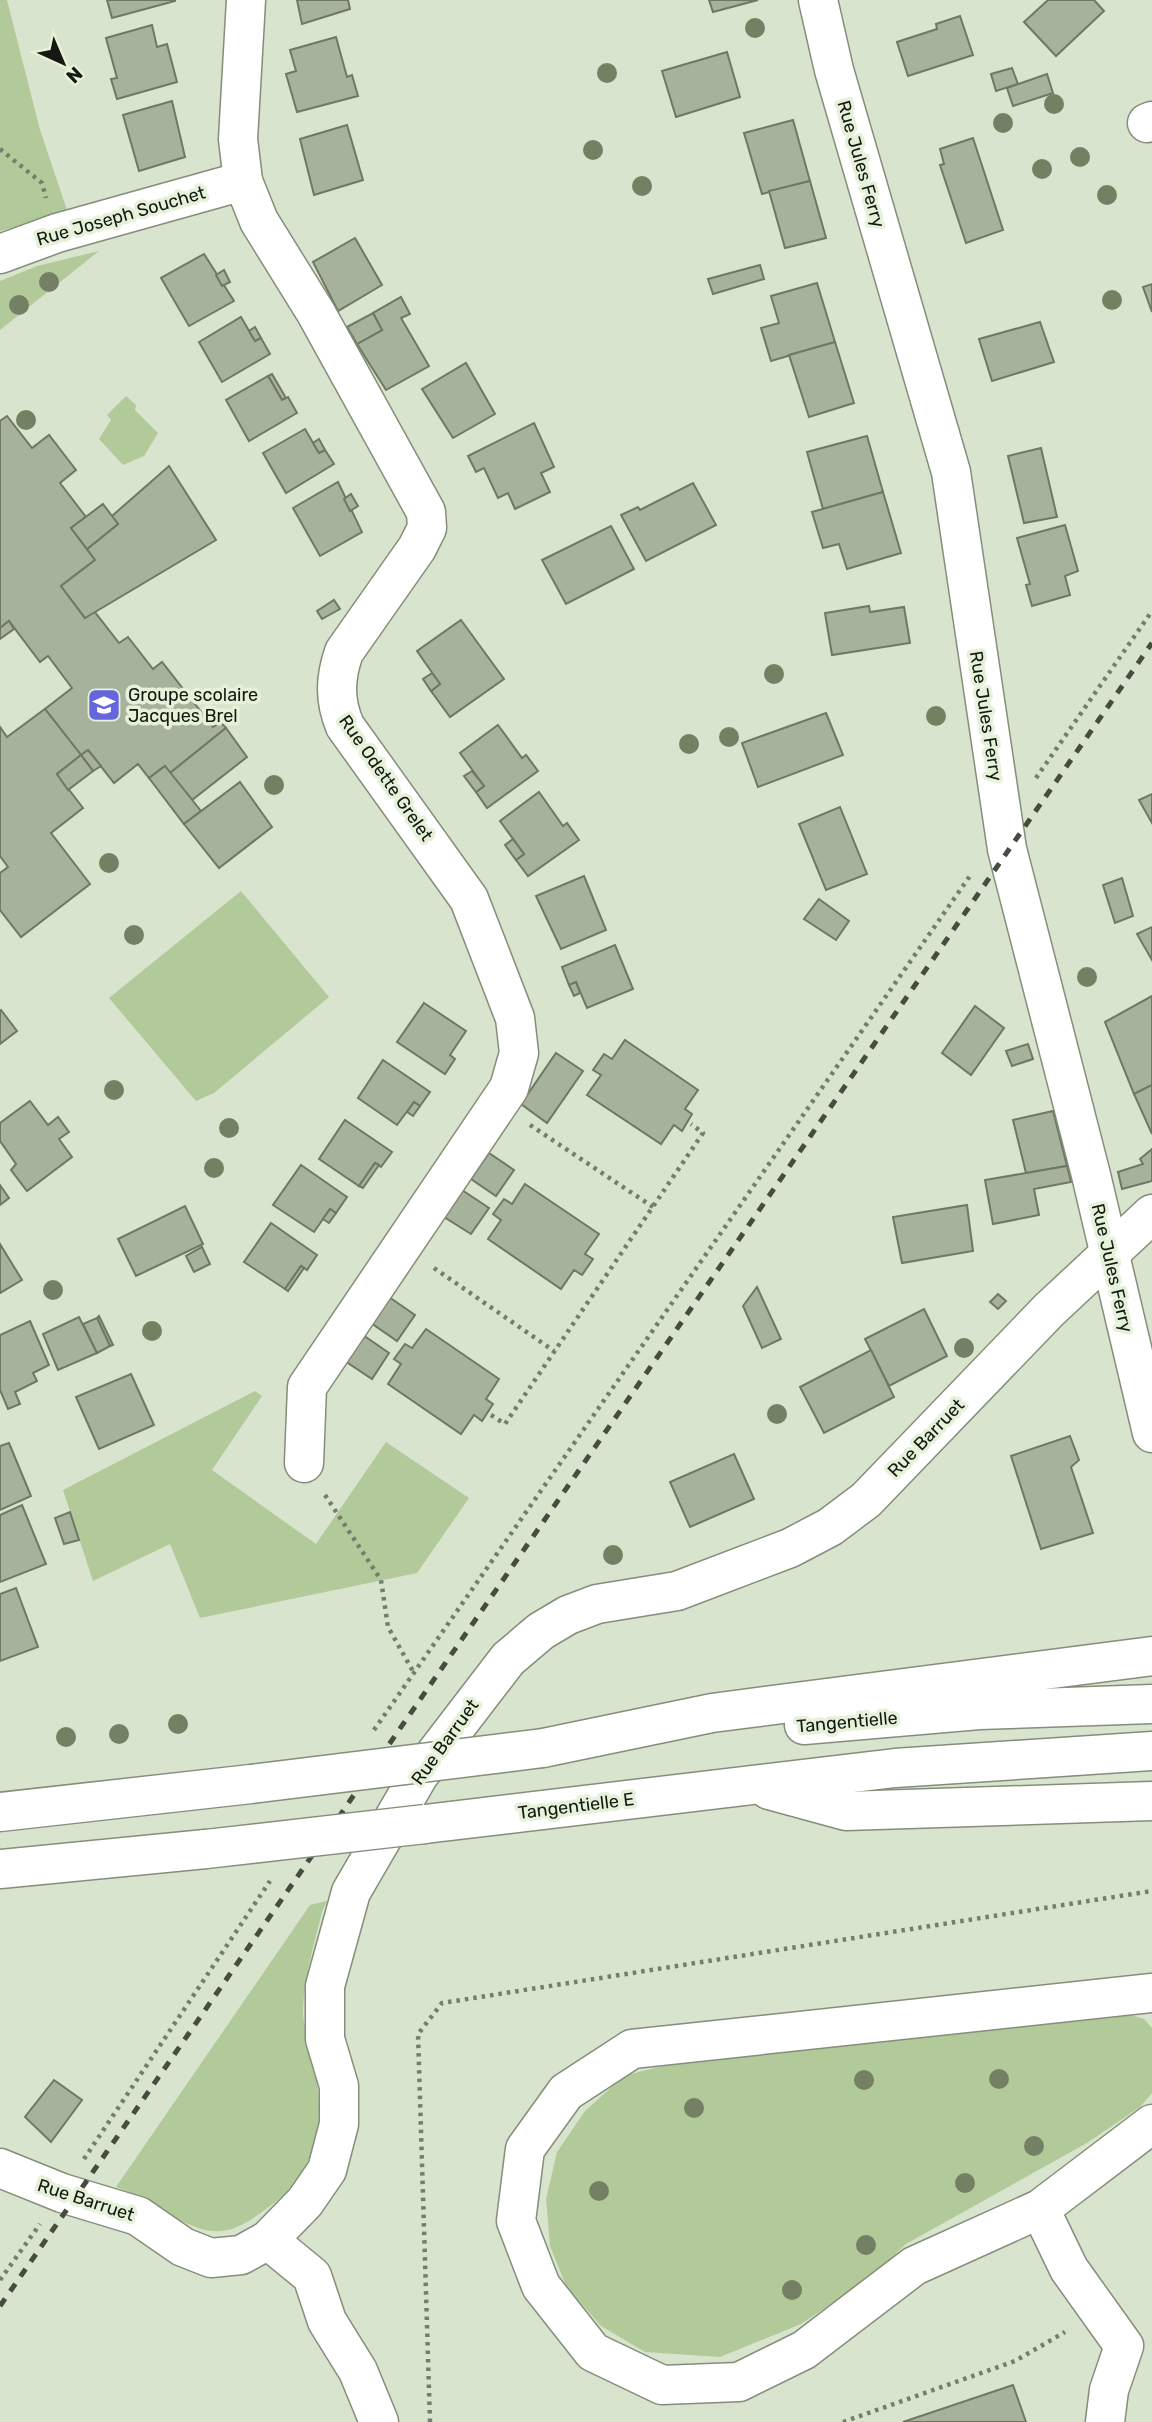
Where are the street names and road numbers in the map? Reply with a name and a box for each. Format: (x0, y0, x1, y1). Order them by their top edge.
street label: Rue Jules Ferry (832, 98, 890, 230)
street label: Rue Joseph Souchet (34, 181, 208, 251)
street label: Rue Jules Ferry (965, 649, 1007, 783)
street label: Rue Odette Grelet (334, 711, 438, 845)
street label: Rue Jules Ferry (1087, 1202, 1138, 1335)
street label: Rue Barruet (883, 1394, 969, 1482)
street label: Rue Barruet (407, 1695, 483, 1789)
street label: Tangentielle (795, 1707, 899, 1737)
street label: Tangentielle E (517, 1788, 635, 1824)
street label: Rue Barruet (35, 2174, 137, 2226)

